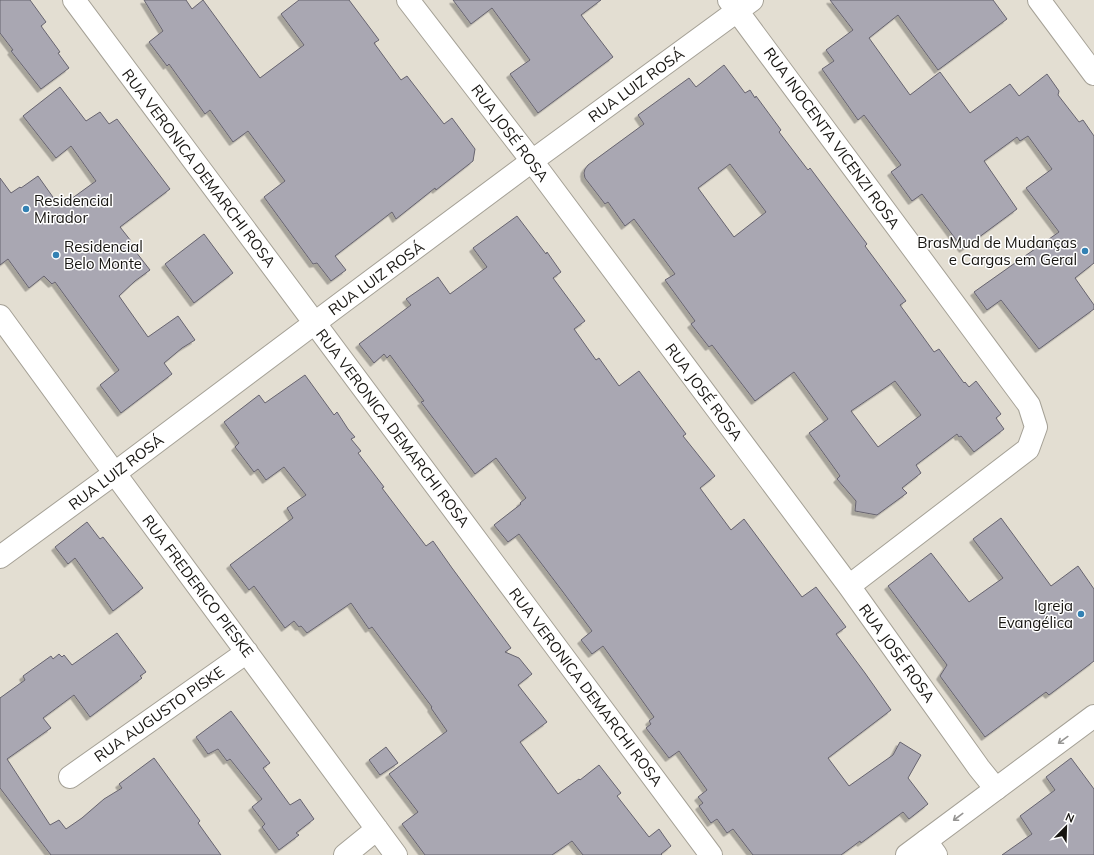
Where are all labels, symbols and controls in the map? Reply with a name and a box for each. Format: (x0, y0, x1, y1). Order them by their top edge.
street label: RUA LUIZ ROSÁ (584, 44, 688, 126)
street label: RUA INOCENTA VICENZI ROSA (760, 44, 904, 232)
street label: RUA VERONICA DEMARCHI ROSA (118, 65, 280, 271)
street label: RUA JOSÉ ROSA (467, 81, 553, 185)
place label: Residencial Mirador (34, 191, 113, 227)
marker: Residencial Mirador (21, 204, 31, 214)
place label: BrasMud de Mudanças e Cargas em Geral (917, 233, 1077, 269)
place label: Residencial Belo Monte (64, 237, 143, 273)
street label: RUA LUIZ ROSÁ (324, 237, 428, 319)
marker: BrasMud de Mudanças e Cargas em Geral (1080, 246, 1090, 256)
marker: Residencial Belo Monte (51, 250, 61, 260)
street label: RUA VERONICA DEMARCHI ROSA (312, 325, 474, 531)
street label: RUA JOSÉ ROSA (661, 340, 747, 444)
street label: RUA LUIZ ROSÁ (65, 430, 167, 514)
street label: RUA FREDERICO PIESKE (138, 511, 258, 661)
street label: RUA VERONICA DEMARCHI ROSA (505, 584, 667, 790)
place label: Igreja Evangélica (998, 596, 1073, 632)
street label: RUA JOSÉ ROSA (855, 600, 939, 706)
marker: Igreja Evangélica (1076, 609, 1086, 619)
street label: RUA AUGUSTO PISKE (90, 662, 228, 766)
one-way arrow (1057, 735, 1068, 744)
north arrow (1046, 807, 1086, 847)
text: N (1063, 810, 1076, 826)
one-way arrow (953, 813, 964, 821)

